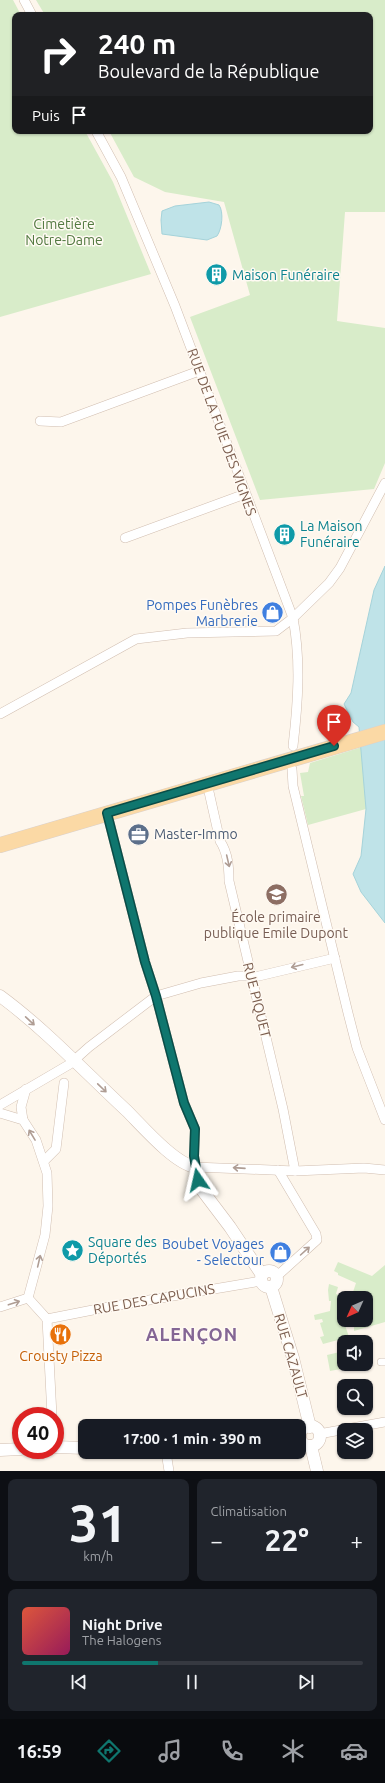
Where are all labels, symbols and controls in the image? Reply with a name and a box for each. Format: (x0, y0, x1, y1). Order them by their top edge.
icon: right (32, 28, 84, 80)
text: 240 m (98, 28, 176, 59)
text: Boulevard de la République (98, 61, 319, 81)
icon: arrive (68, 104, 90, 126)
text: Puis (32, 107, 60, 124)
park label: Cimetière Notre-Dame (25, 216, 103, 248)
building icon: Maison Funéraire (203, 262, 229, 288)
place label: Maison Funéraire (232, 267, 340, 283)
street label: RUE DE LA FUIE DES VIGNES (184, 346, 260, 518)
place label: La Maison Funéraire (300, 518, 363, 550)
building icon: La Maison Funéraire (272, 521, 298, 547)
place label: Pompes Funèbres Marbrerie (146, 597, 258, 629)
shop icon: Pompes Funèbres Marbrerie (260, 600, 286, 626)
pin (317, 705, 351, 746)
icon: arrive (323, 711, 345, 733)
office icon: Master-Immo (126, 821, 152, 847)
place label: Master-Immo (154, 826, 238, 842)
one-way arrow (224, 854, 232, 867)
school or university icon: École primaire publique Emile Dupont (263, 882, 289, 908)
place label: École primaire publique Emile Dupont (204, 908, 349, 941)
street label: RUE PIQUET (240, 961, 274, 1040)
one-way arrow (291, 963, 304, 971)
one-way arrow (25, 1016, 35, 1025)
one-way arrow (97, 1083, 107, 1093)
one-way arrow (28, 1130, 36, 1141)
position arrow (177, 1159, 219, 1201)
one-way arrow (233, 1164, 246, 1171)
place label: Square des Déportés (88, 1234, 157, 1266)
place label: Boubet Voyages - Selectour (162, 1236, 265, 1268)
place icon: Square des Déportés (59, 1237, 85, 1263)
shop icon: Boubet Voyages - Selectour (267, 1239, 293, 1265)
one-way arrow (300, 1246, 310, 1255)
one-way arrow (35, 1255, 43, 1268)
street label: RUE DES CAPUCINS (92, 1280, 216, 1318)
north arrow (337, 1291, 373, 1327)
map controls (337, 1291, 373, 1459)
one-way arrow (7, 1299, 20, 1306)
street label: RUE CAZAULT (271, 1312, 311, 1401)
restaurant icon: Crousty Pizza (48, 1321, 74, 1347)
district label: ALENÇON (146, 1324, 238, 1345)
button: sound (337, 1335, 373, 1371)
place label: Crousty Pizza (19, 1348, 103, 1364)
button: search (337, 1379, 373, 1415)
speed limit sign: 40 (12, 1407, 64, 1459)
button: layers (337, 1423, 373, 1459)
text: 17:00 · 1 min · 390 m (123, 1430, 261, 1447)
text: 31 (69, 1494, 128, 1552)
text: Climatisation (211, 1504, 287, 1518)
text: 22° (265, 1523, 309, 1557)
text: − (211, 1528, 223, 1553)
text: + (351, 1528, 363, 1553)
text: km/h (83, 1549, 113, 1563)
text: Night Drive (82, 1616, 163, 1633)
text: The Halogens (82, 1633, 161, 1647)
icon: previous (68, 1671, 90, 1693)
icon: pause (181, 1671, 203, 1693)
icon: next (295, 1671, 317, 1693)
icon: directions (95, 1737, 123, 1765)
icon: music (156, 1737, 184, 1765)
icon: phone (218, 1737, 246, 1765)
icon: climate (279, 1737, 307, 1765)
icon: car (340, 1737, 368, 1765)
text: 16:59 (17, 1741, 62, 1761)

